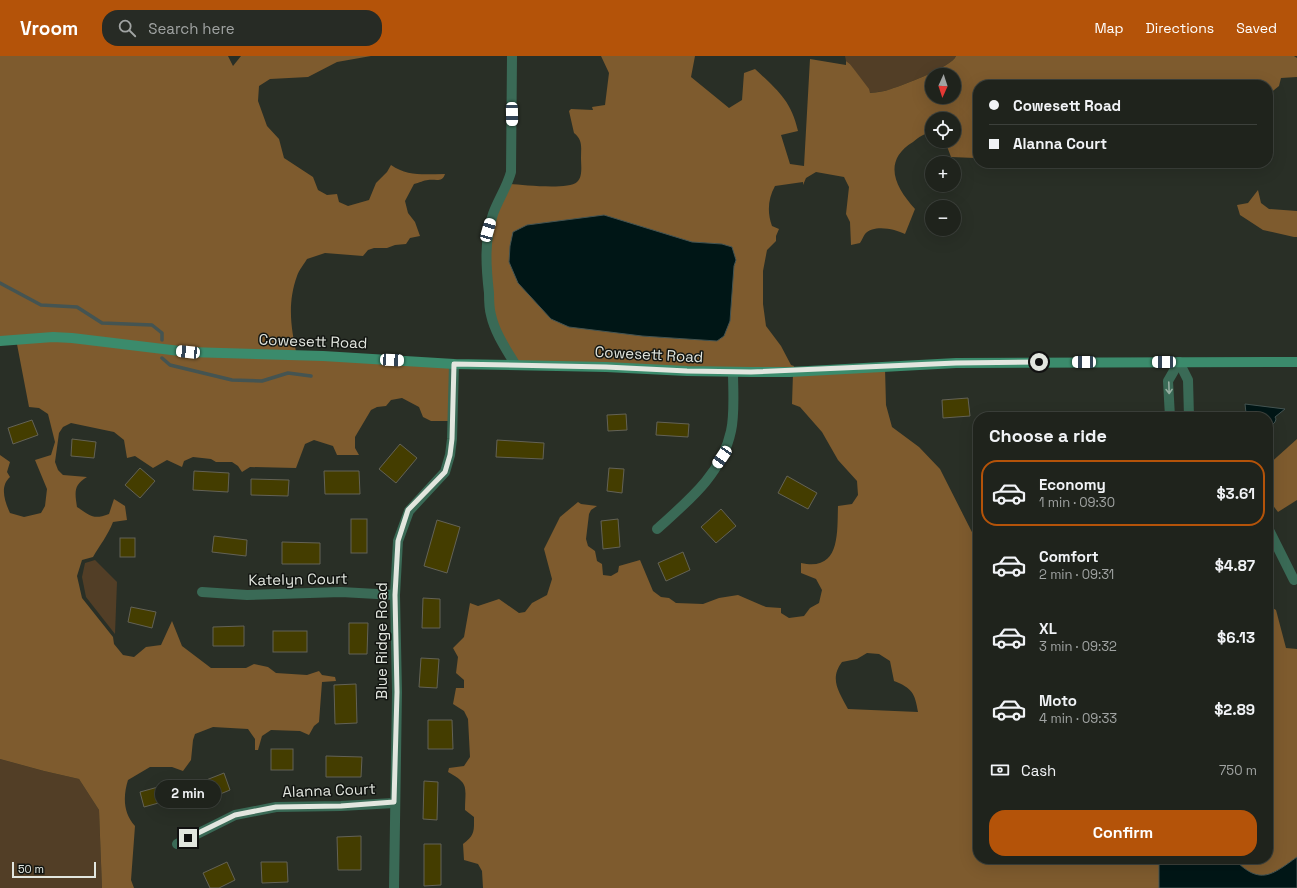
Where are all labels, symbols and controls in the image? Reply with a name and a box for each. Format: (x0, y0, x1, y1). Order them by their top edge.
search box (102, 10, 382, 46)
text: Vroom (20, 16, 78, 41)
icon: search (116, 17, 138, 39)
text: Search here (148, 19, 235, 38)
text: Map (1094, 19, 1124, 37)
text: Directions (1146, 19, 1214, 37)
text: Saved (1236, 19, 1277, 37)
north arrow (925, 68, 961, 104)
map controls (925, 68, 961, 236)
text: Cowesett Road (1013, 96, 1121, 115)
car (506, 102, 518, 126)
button: locate (925, 112, 961, 148)
text: Alanna Court (1013, 134, 1107, 153)
button: + (925, 156, 961, 192)
button: − (925, 200, 961, 236)
car (479, 217, 497, 243)
street label: Cowesett Road (258, 330, 368, 352)
street label: Cowesett Road (594, 342, 704, 366)
car (175, 345, 201, 359)
car (380, 353, 404, 367)
route start (1030, 353, 1048, 371)
car (1072, 356, 1096, 368)
car (1152, 356, 1176, 368)
one-way arrow (1165, 381, 1172, 394)
text: Choose a ride (989, 424, 1107, 447)
car (710, 444, 734, 470)
icon: car (991, 475, 1027, 511)
text: Economy (1039, 475, 1106, 494)
text: $3.61 (1216, 484, 1255, 503)
text: 1 min · 09:30 (1039, 494, 1115, 511)
icon: car (991, 547, 1027, 583)
text: Comfort (1039, 547, 1099, 566)
text: $4.87 (1215, 556, 1255, 575)
text: 2 min · 09:31 (1039, 566, 1114, 583)
street label: Katelyn Court (248, 569, 348, 589)
street label: Blue Ridge Road (372, 582, 391, 700)
icon: car (991, 619, 1027, 655)
text: XL (1039, 619, 1057, 638)
text: $6.13 (1217, 628, 1255, 647)
text: 3 min · 09:32 (1039, 638, 1117, 655)
icon: car (991, 691, 1027, 727)
text: Moto (1039, 691, 1077, 710)
text: $2.89 (1214, 700, 1255, 719)
text: 4 min · 09:33 (1039, 710, 1117, 727)
icon: cash (989, 759, 1011, 781)
text: Cash (1021, 761, 1056, 780)
text: 750 m (1219, 762, 1257, 779)
street label: Alanna Court (282, 779, 376, 801)
callout: 2 min (155, 780, 221, 808)
text: 2 min (171, 785, 205, 802)
button: Confirm (989, 810, 1257, 856)
route end (179, 829, 197, 847)
scale bar (12, 860, 96, 879)
text: 50 m (18, 862, 44, 876)

